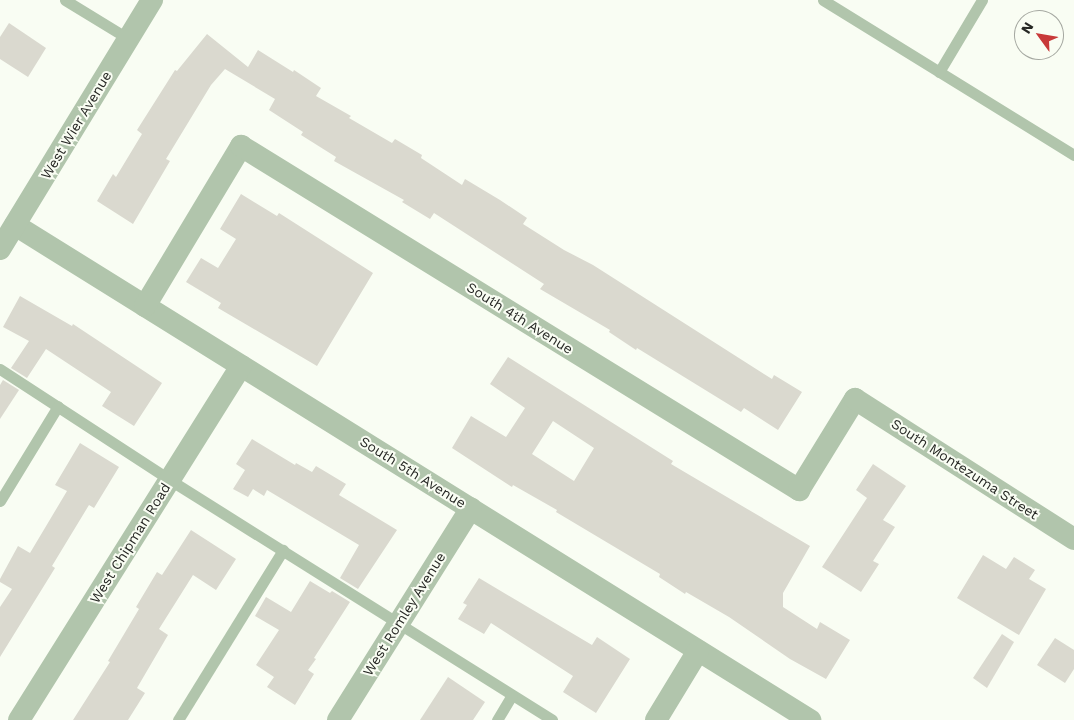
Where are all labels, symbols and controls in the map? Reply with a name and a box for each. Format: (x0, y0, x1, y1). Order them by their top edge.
north arrow (1014, 10, 1064, 60)
text: N (1018, 19, 1037, 36)
street label: West Wier Avenue (37, 67, 115, 183)
street label: South 4th Avenue (464, 278, 576, 358)
street label: South Montezuma Street (888, 415, 1042, 523)
street label: South 5th Avenue (357, 432, 469, 512)
street label: West Chipman Road (86, 480, 174, 606)
street label: West Romley Avenue (359, 549, 449, 679)

